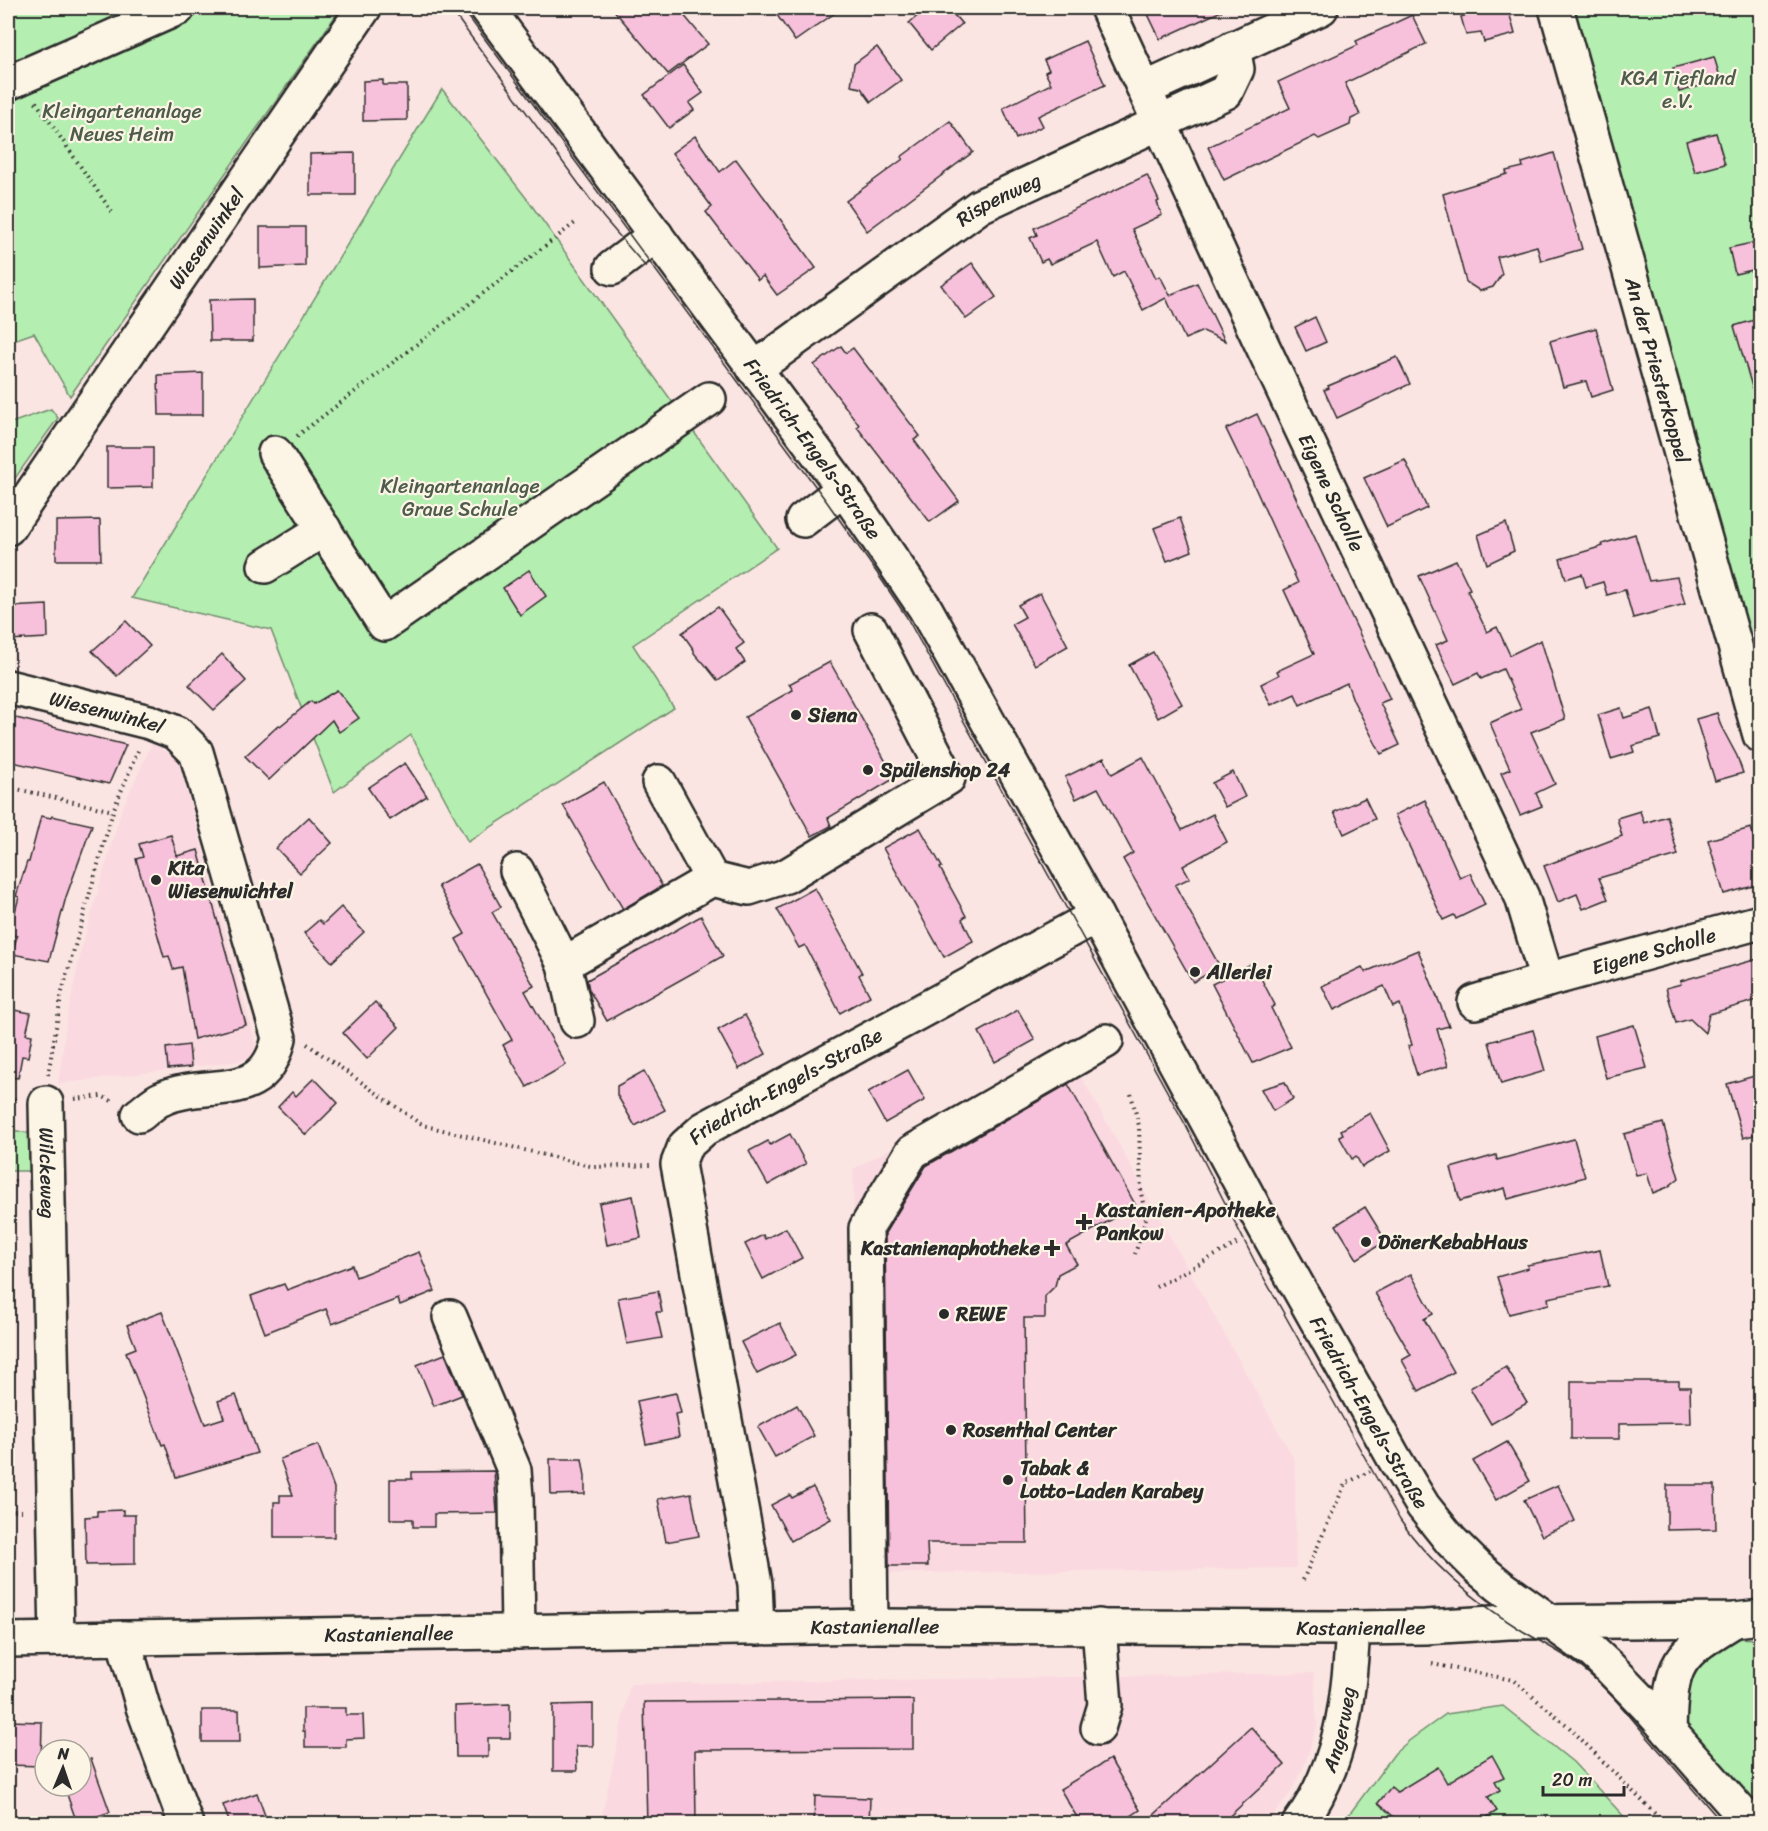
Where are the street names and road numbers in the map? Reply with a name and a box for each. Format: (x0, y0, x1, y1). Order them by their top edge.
street label: Rispenweg (948, 163, 1047, 236)
street label: Wiesenwinkel (159, 180, 255, 297)
street label: An der Priesterkoppel (1614, 272, 1700, 468)
street label: Friedrich-Engels-Straße (734, 350, 891, 547)
street label: Eigene Scholle (1288, 428, 1374, 558)
street label: Wiesenwinkel (46, 681, 170, 745)
street label: Eigene Scholle (1588, 918, 1720, 985)
street label: Friedrich-Engels-Straße (680, 1018, 889, 1154)
street label: Wilckeweg (29, 1127, 65, 1219)
street label: Friedrich-Engels-Straße (1300, 1309, 1438, 1516)
street label: Kastanienallee (810, 1609, 939, 1645)
street label: Kastanienallee (1296, 1610, 1426, 1646)
street label: Kastanienallee (324, 1616, 454, 1653)
street label: Angerweg (1312, 1685, 1366, 1778)

